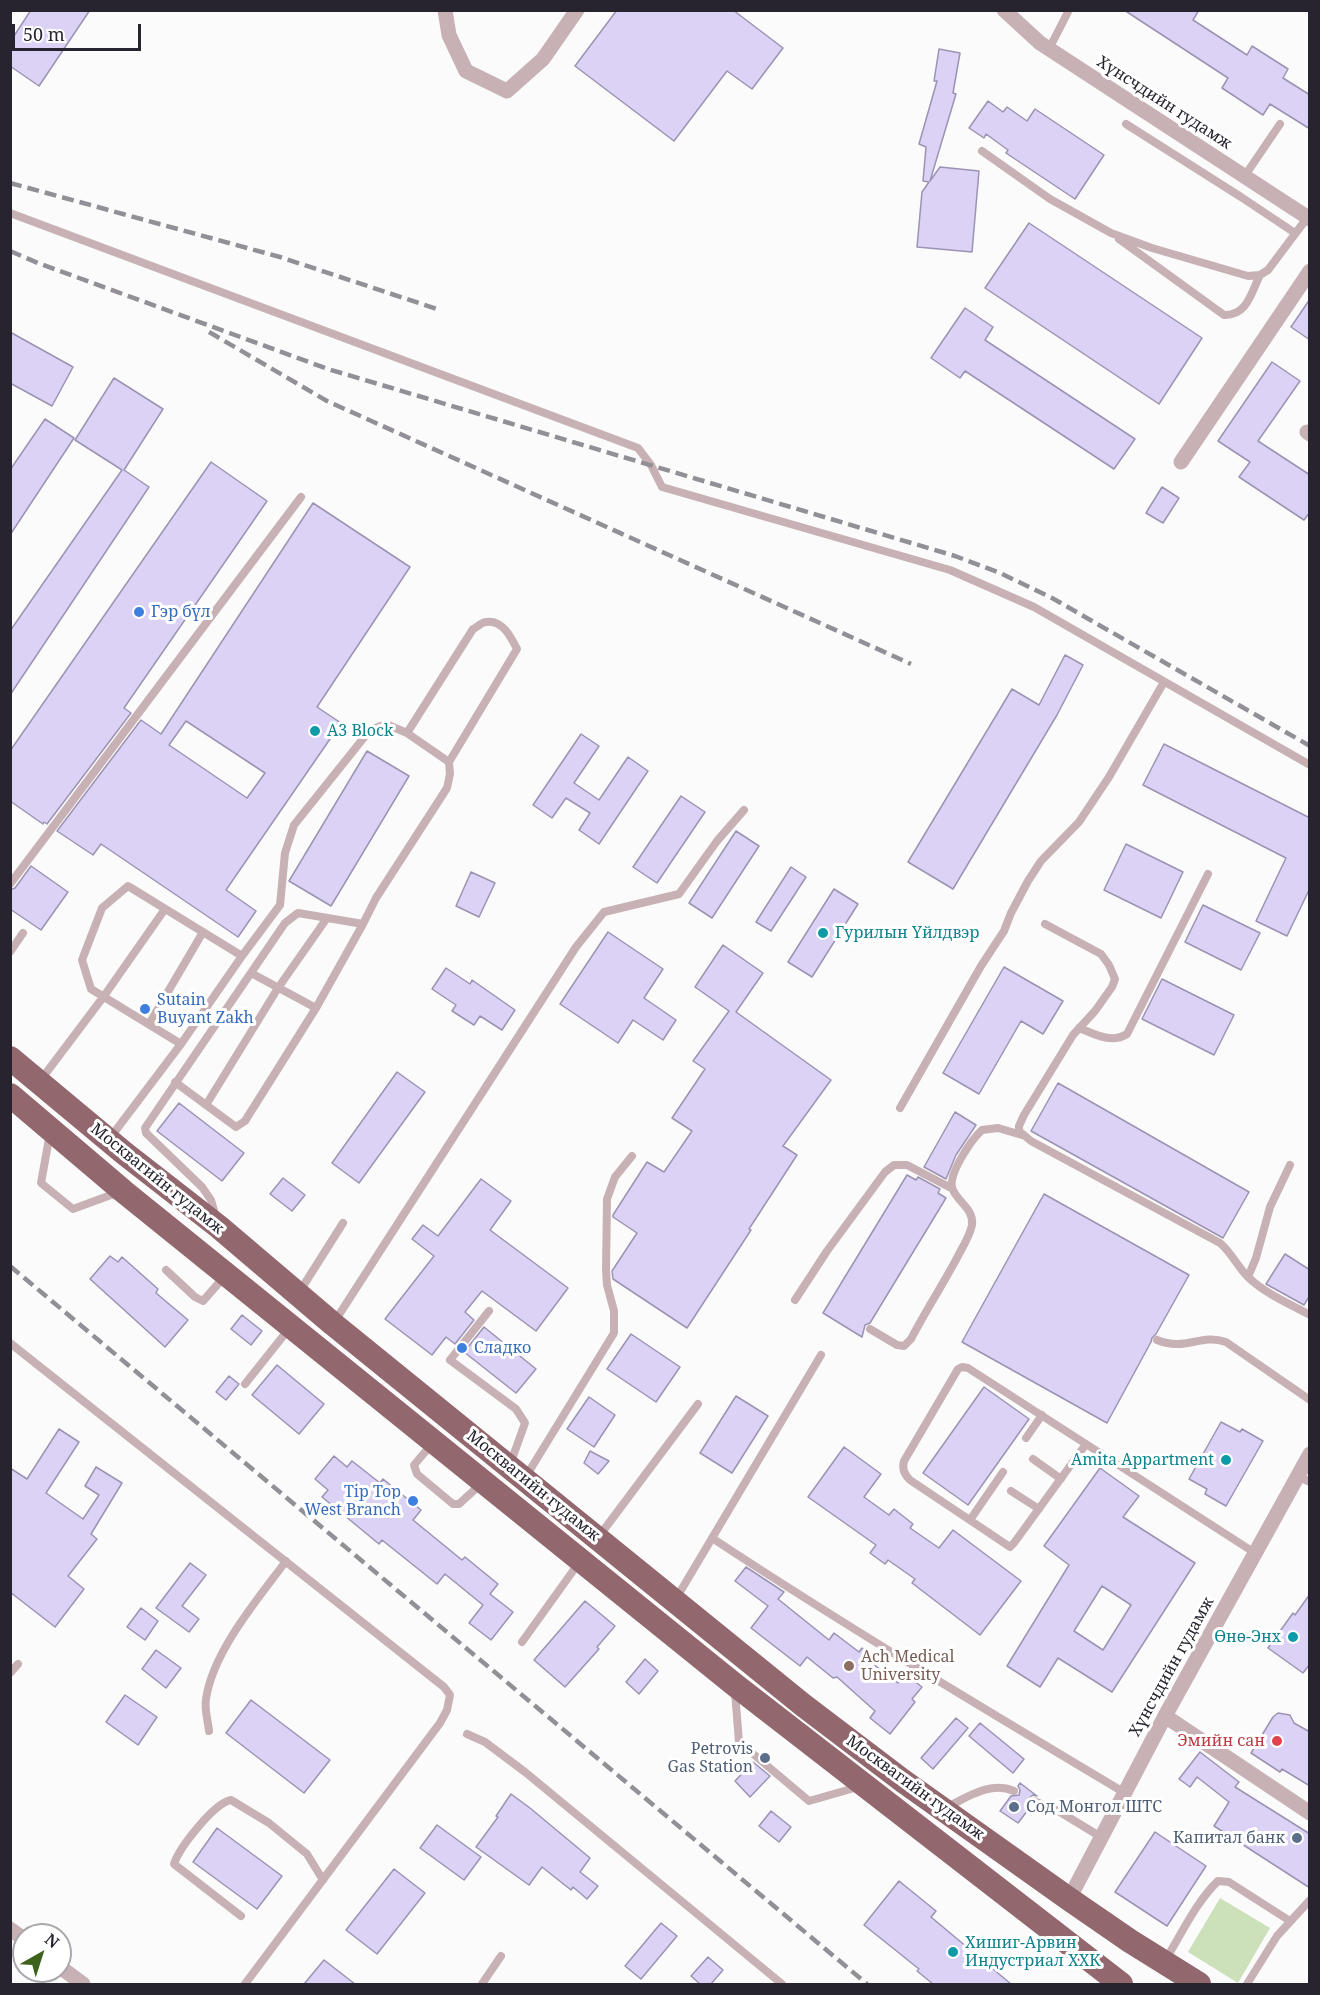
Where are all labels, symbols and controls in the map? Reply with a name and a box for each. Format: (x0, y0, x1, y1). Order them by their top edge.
scale bar (15, 12, 144, 50)
text: 50 m (23, 22, 65, 46)
street label: Хүнсчдийн гудамж (1093, 52, 1235, 154)
place label: Гэр бүл (151, 602, 211, 622)
marker: Гэр бүл (132, 605, 146, 619)
place label: A3 Block (327, 721, 393, 741)
marker: A3 Block (308, 724, 322, 738)
place label: Гурилын Үйлдвэр (835, 923, 979, 943)
marker: Гурилын Үйлдвэр (816, 926, 830, 940)
place label: Sutain Buyant Zakh (157, 990, 254, 1028)
marker: Sutain Buyant Zakh (138, 1002, 152, 1016)
street label: Москвагийн гудамж (87, 1119, 227, 1239)
place label: Сладко (474, 1338, 531, 1358)
marker: Сладко (455, 1341, 469, 1355)
street label: Москвагийн гудамж (463, 1426, 603, 1546)
place label: Amita Appartment (1071, 1450, 1214, 1470)
marker: Amita Appartment (1219, 1453, 1233, 1467)
place label: Tip Top West Branch (305, 1482, 401, 1520)
marker: Tip Top West Branch (406, 1494, 420, 1508)
street label: Хүнсчдийн гудамж (1126, 1594, 1218, 1740)
place label: Өнө-Энх (1214, 1627, 1281, 1647)
marker: Өнө-Энх (1286, 1630, 1300, 1644)
place label: Ach Medical University (861, 1647, 955, 1685)
marker: Ach Medical University (842, 1659, 856, 1673)
place label: Эмийн сан (1178, 1731, 1265, 1751)
street label: Москвагийн гудамж (842, 1732, 988, 1844)
marker: Эмийн сан (1270, 1734, 1284, 1748)
place label: Petrovis Gas Station (668, 1739, 753, 1777)
marker: Petrovis Gas Station (758, 1751, 772, 1765)
place label: Сод Монгол ШТС (1026, 1797, 1162, 1817)
marker: Сод Монгол ШТС (1007, 1800, 1021, 1814)
place label: Капитал банк (1173, 1828, 1285, 1848)
marker: Капитал банк (1290, 1831, 1304, 1845)
north arrow (12, 1923, 72, 1983)
text: N (40, 1928, 64, 1953)
place label: Хишиг-Арвин Индустриал ХХК (965, 1933, 1101, 1971)
marker: Хишиг-Арвин Индустриал ХХК (946, 1945, 960, 1959)

